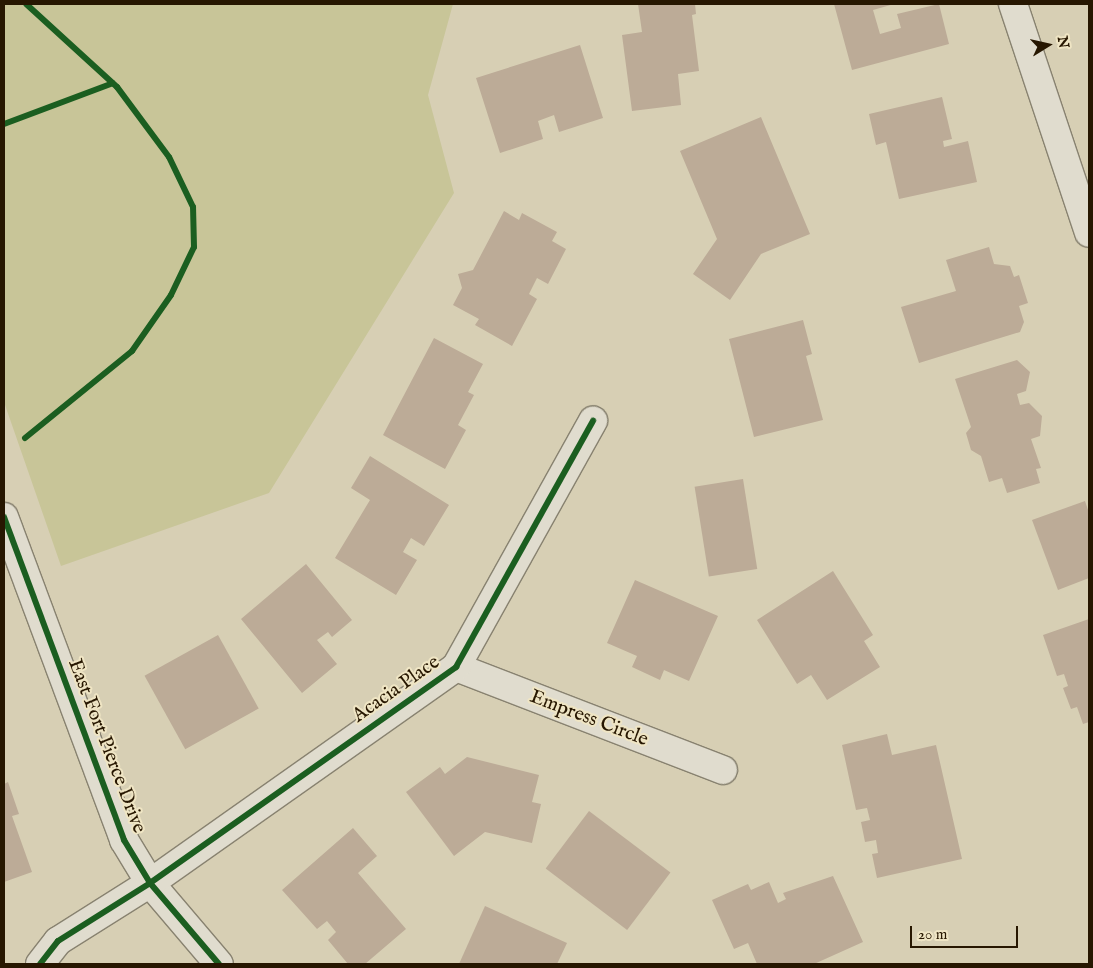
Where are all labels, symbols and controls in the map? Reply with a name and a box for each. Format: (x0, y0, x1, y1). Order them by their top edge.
north arrow (1023, 20, 1073, 70)
text: N (1053, 35, 1073, 50)
street label: Acacia Place (348, 650, 444, 728)
street label: East Fort Pierce Drive (63, 656, 151, 836)
street label: Empress Circle (526, 684, 652, 752)
scale bar (913, 916, 1020, 948)
text: 20 m (918, 925, 947, 944)

